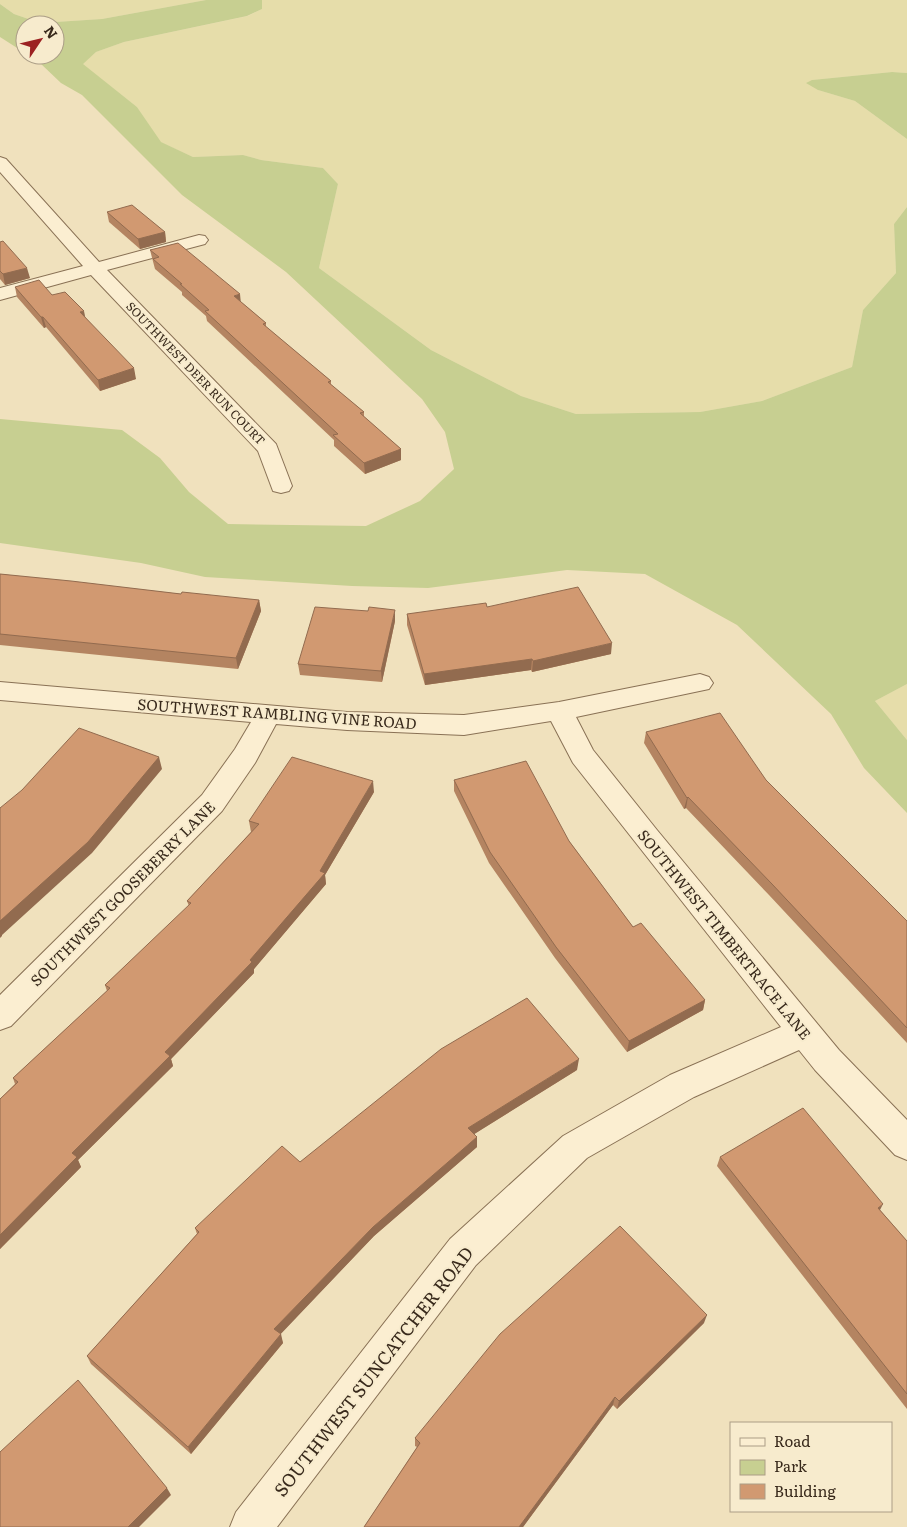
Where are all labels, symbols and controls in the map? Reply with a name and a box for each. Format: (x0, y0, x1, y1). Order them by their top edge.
north arrow (15, 15, 65, 65)
text: N (40, 21, 63, 43)
street label: SOUTHWEST DEER RUN COURT (122, 297, 270, 449)
street label: SOUTHWEST RAMBLING VINE ROAD (137, 692, 417, 734)
street label: SOUTHWEST GOOSEBERRY LANE (24, 795, 220, 991)
street label: SOUTHWEST TIMBERTRACE LANE (633, 824, 817, 1044)
street label: SOUTHWEST SUNCATCHER ROAD (267, 1240, 479, 1502)
legend (730, 1422, 892, 1512)
text: Road (774, 1429, 810, 1452)
text: Park (774, 1454, 808, 1477)
text: Building (774, 1479, 836, 1502)

